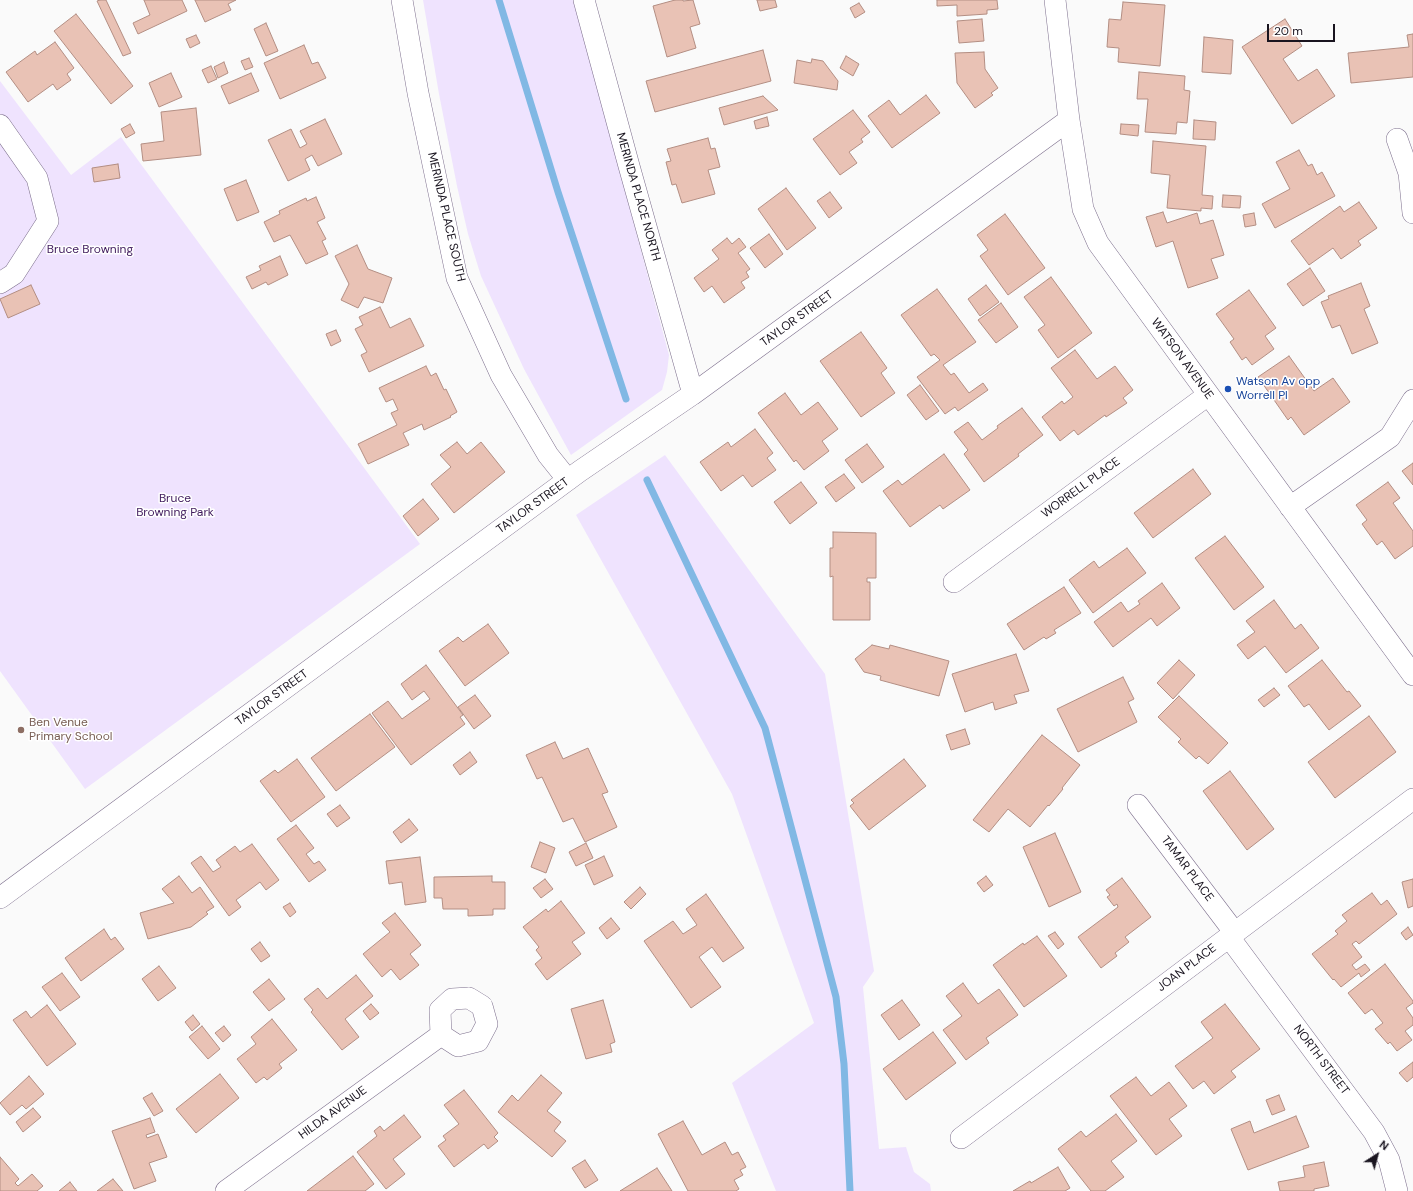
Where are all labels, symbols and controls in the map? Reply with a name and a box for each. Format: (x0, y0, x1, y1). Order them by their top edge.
scale bar (1269, 16, 1337, 42)
text: 20 m (1274, 23, 1303, 39)
street label: MERINDA PLACE NORTH (613, 131, 663, 263)
street label: MERINDA PLACE SOUTH (424, 151, 468, 283)
park label: Bruce Browning (47, 243, 133, 257)
street label: TAYLOR STREET (758, 288, 836, 350)
street label: WATSON AVENUE (1148, 316, 1216, 402)
place label: Watson Av opp Worrell Pl (1236, 375, 1320, 403)
marker: Watson Av opp Worrell Pl (1223, 384, 1233, 394)
street label: WORRELL PLACE (1039, 455, 1123, 521)
street label: TAYLOR STREET (494, 475, 572, 537)
park label: Bruce Browning Park (136, 492, 214, 520)
street label: TAYLOR STREET (233, 667, 311, 729)
place label: Ben Venue Primary School (29, 716, 112, 744)
marker: Ben Venue Primary School (16, 725, 26, 735)
street label: TAMAR PLACE (1158, 833, 1216, 905)
street label: JOAN PLACE (1155, 941, 1219, 995)
street label: NORTH STREET (1290, 1022, 1352, 1098)
street label: HILDA AVENUE (296, 1083, 370, 1143)
north arrow (1357, 1135, 1397, 1175)
text: N (1377, 1137, 1391, 1153)

